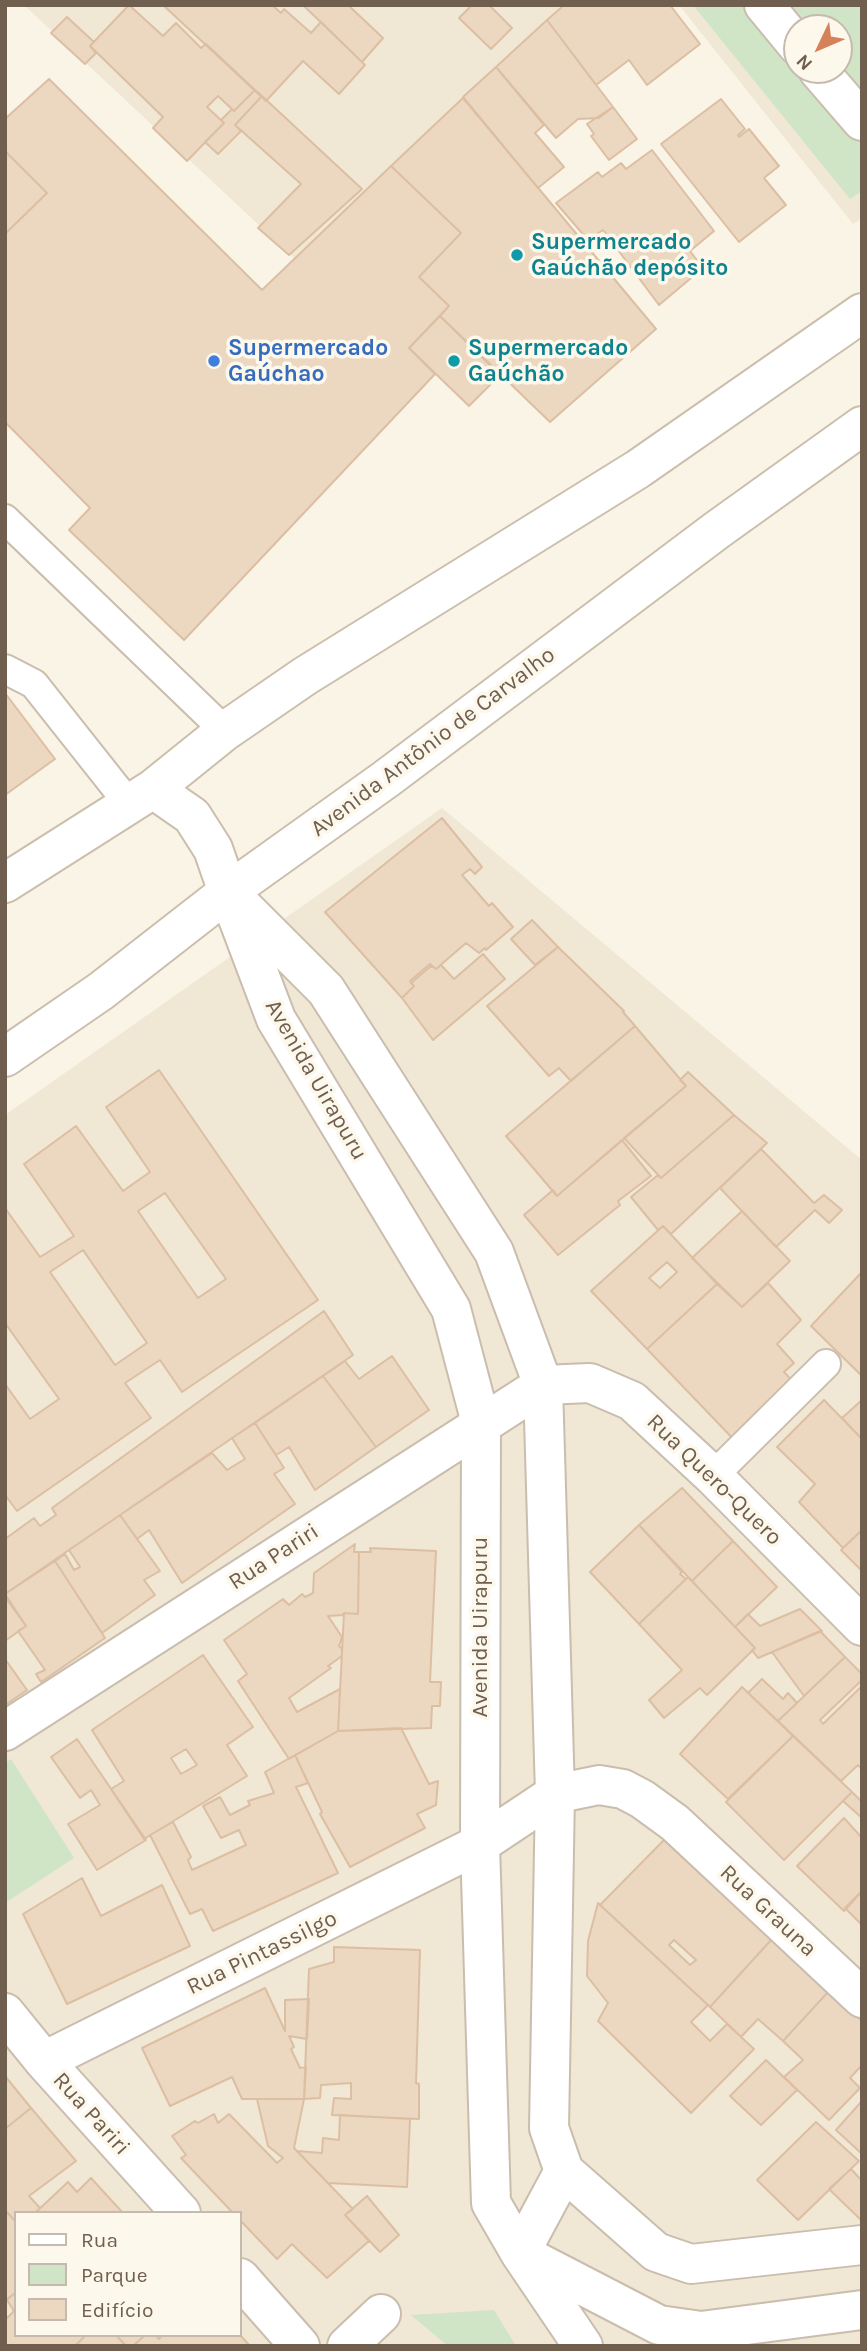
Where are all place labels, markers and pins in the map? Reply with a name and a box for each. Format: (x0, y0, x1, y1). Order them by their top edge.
place label: Supermercado Gaúchão depósito (531, 228, 728, 282)
marker: Supermercado Gaúchão depósito (509, 247, 525, 263)
place label: Supermercado Gaúchao (228, 334, 388, 388)
place label: Supermercado Gaúchão (468, 334, 628, 388)
marker: Supermercado Gaúchao (206, 353, 222, 369)
marker: Supermercado Gaúchão (446, 353, 462, 369)

